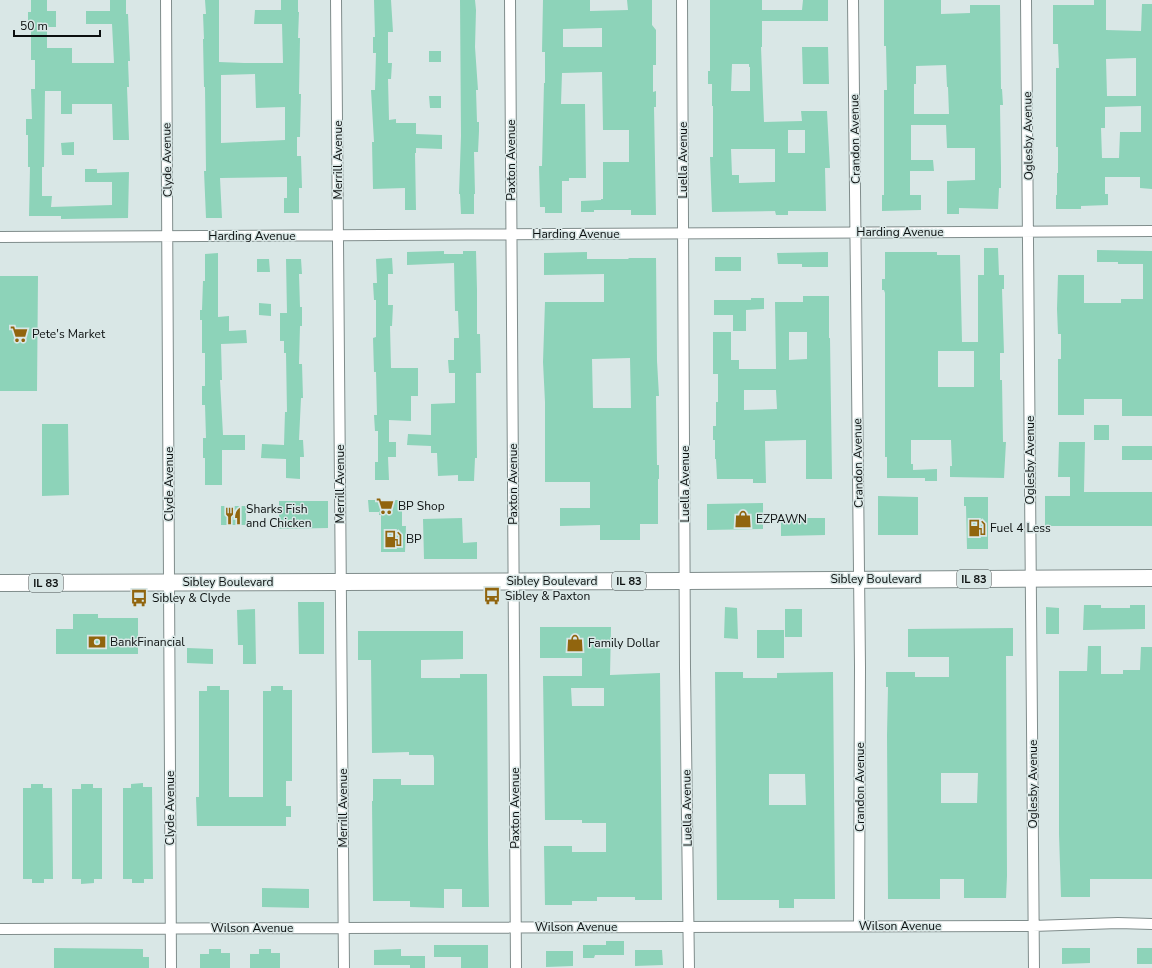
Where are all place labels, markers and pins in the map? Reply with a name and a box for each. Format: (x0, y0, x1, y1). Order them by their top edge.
supermarket icon: Pete's Market (9, 324, 29, 344)
place label: Pete's Market (32, 326, 106, 342)
supermarket icon: BP Shop (375, 496, 395, 516)
place label: BP Shop (398, 498, 445, 514)
place label: Sharks Fish and Chicken (246, 501, 312, 531)
restaurant icon: Sharks Fish and Chicken (223, 506, 243, 526)
shop icon: EZPAWN (733, 509, 753, 529)
place label: EZPAWN (756, 511, 807, 527)
fuel station icon: Fuel 4 Less (967, 518, 987, 538)
place label: Fuel 4 Less (990, 520, 1051, 536)
fuel station icon: BP (383, 529, 403, 549)
place label: BP (406, 531, 422, 547)
bus stop icon: Sibley & Paxton (482, 586, 502, 606)
bus stop icon: Sibley & Clyde (129, 588, 149, 608)
place label: Sibley & Paxton (505, 588, 590, 604)
place label: Sibley & Clyde (152, 590, 231, 606)
bank icon: BankFinancial (87, 632, 107, 652)
shop icon: Family Dollar (565, 633, 585, 653)
place label: BankFinancial (110, 634, 185, 650)
place label: Family Dollar (588, 635, 660, 651)

